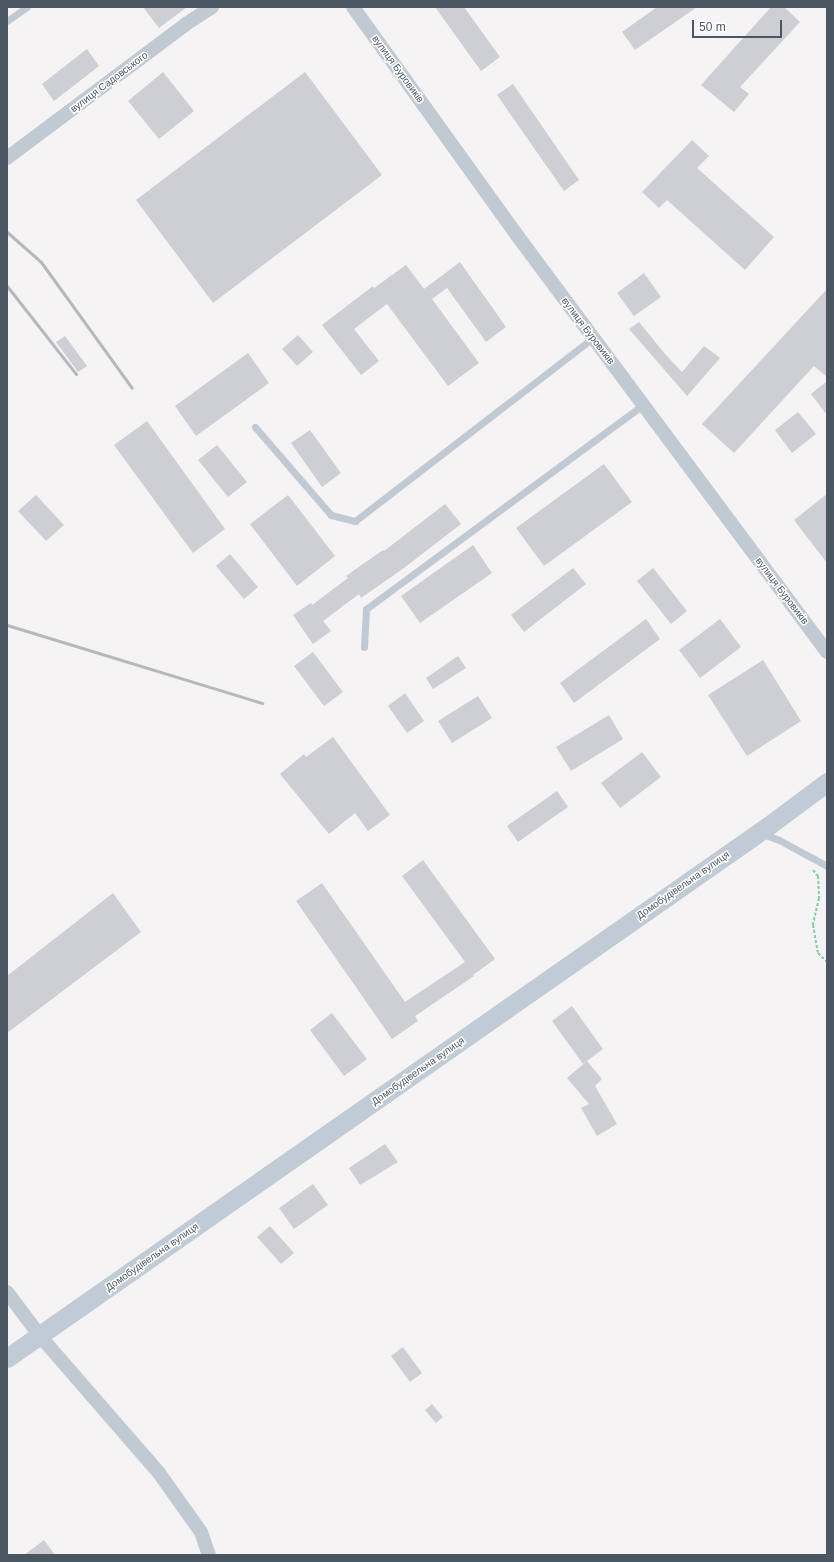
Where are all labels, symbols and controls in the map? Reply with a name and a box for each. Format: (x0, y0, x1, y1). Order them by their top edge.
scale bar (694, 12, 784, 38)
text: 50 m (699, 20, 726, 34)
street label: вулиця Буровиків (370, 33, 426, 105)
street label: вулиця Садовського (68, 49, 150, 115)
street label: вулиця Буровиків (559, 295, 617, 367)
street label: вулиця Буровиків (753, 555, 811, 627)
street label: Домобудівельна вулиця (634, 848, 732, 922)
street label: Домобудівельна вулиця (369, 1034, 467, 1108)
street label: Домобудівельна вулиця (103, 1220, 201, 1294)

